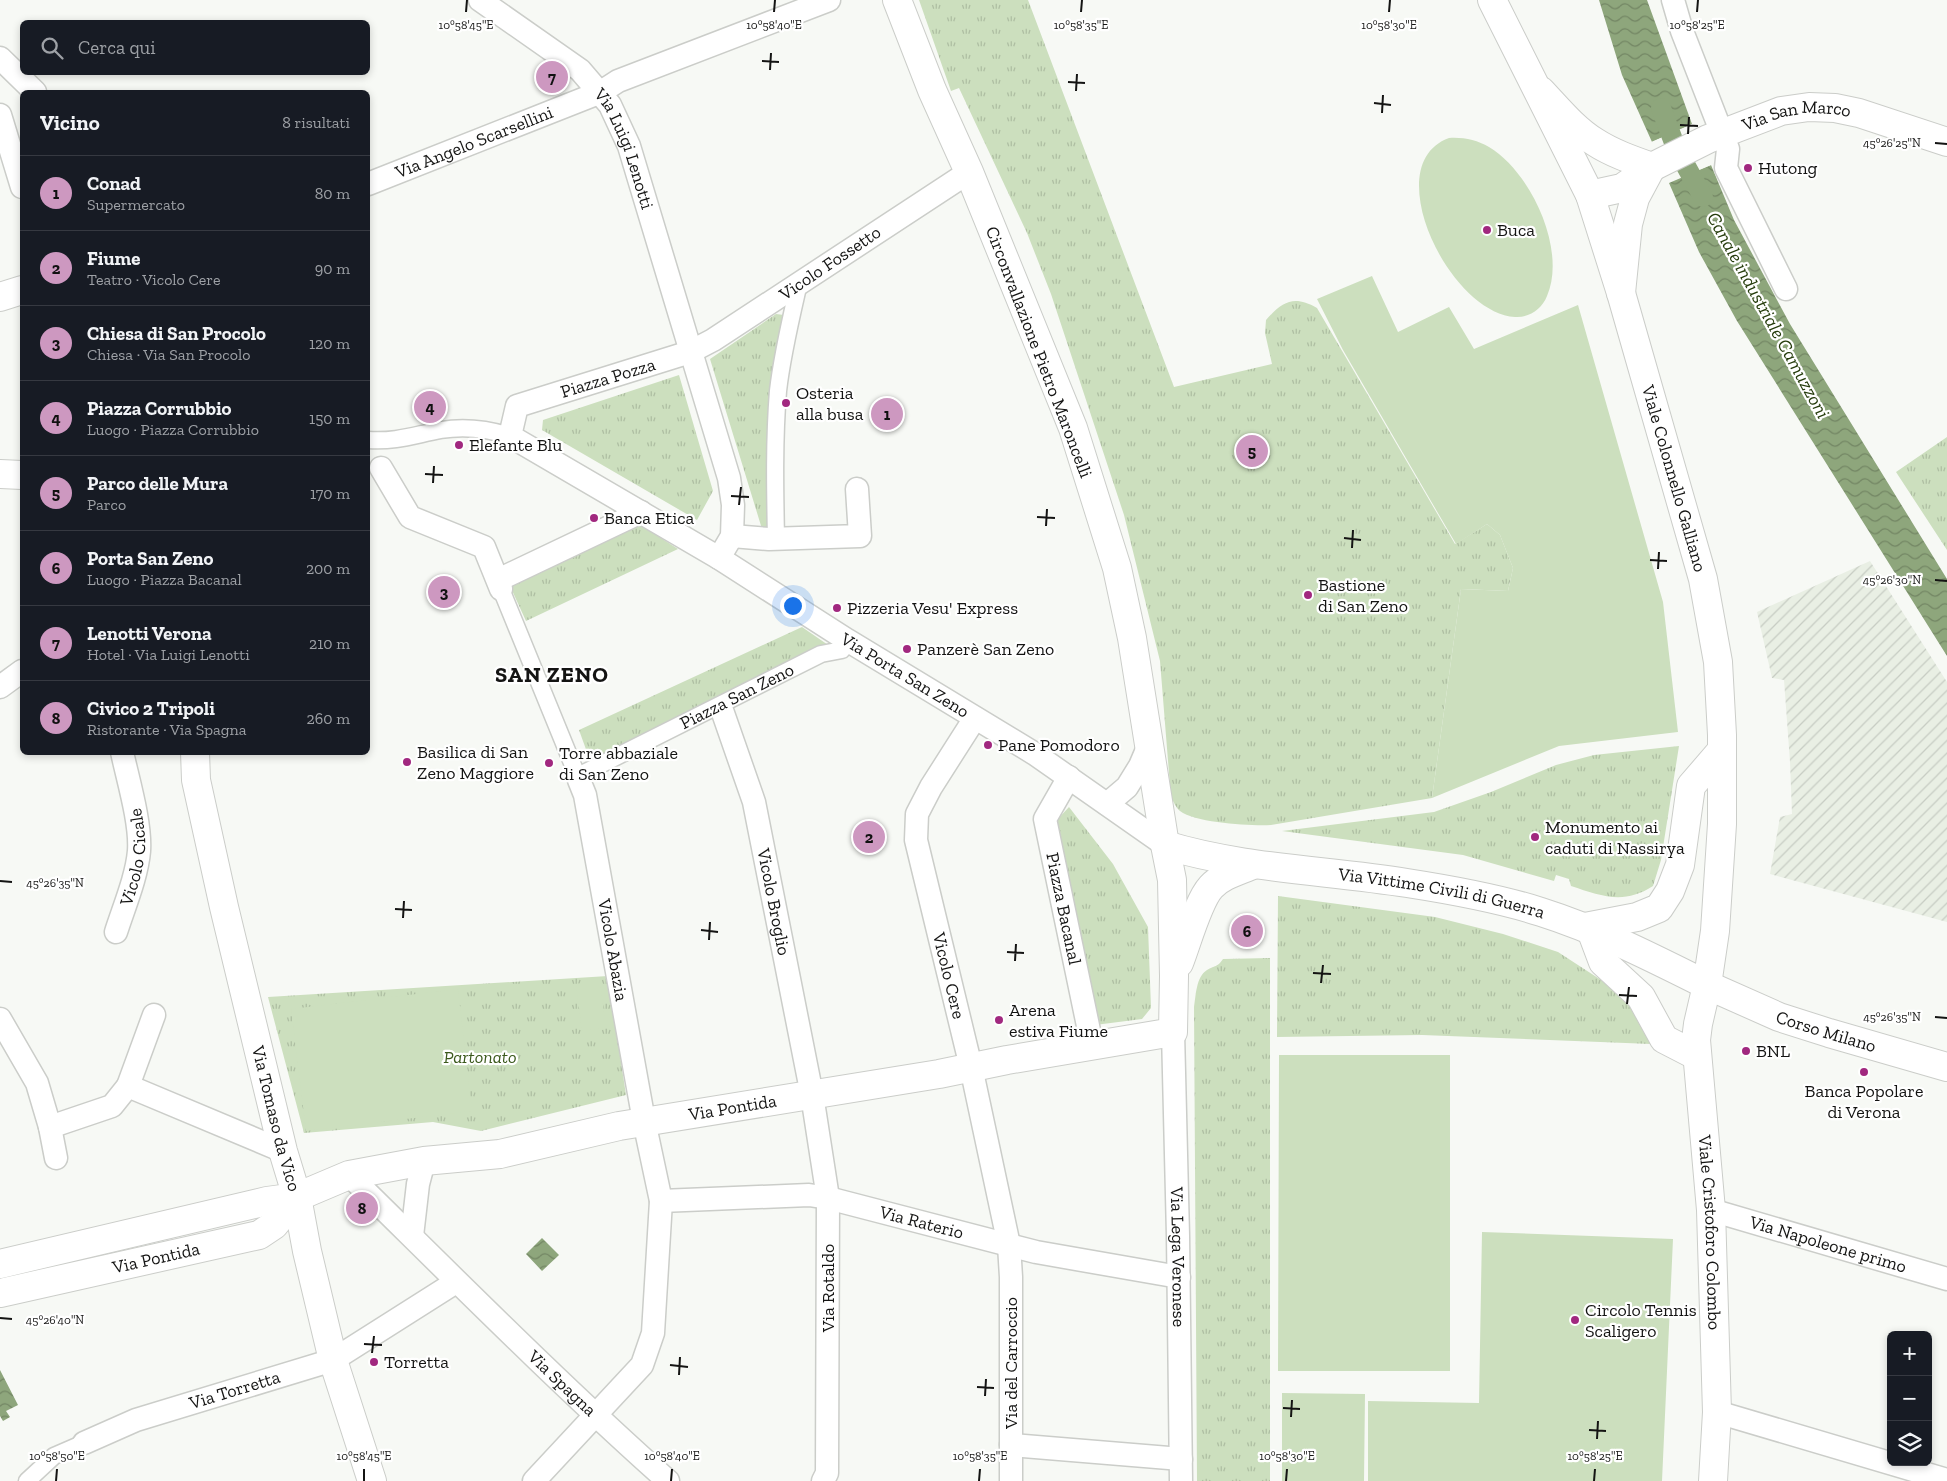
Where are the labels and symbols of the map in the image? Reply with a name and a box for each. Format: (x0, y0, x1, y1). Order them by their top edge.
text: 10°58'45"E (439, 18, 493, 32)
text: 10°58'40"E (746, 18, 802, 32)
text: 10°58'35"E (1054, 18, 1108, 32)
text: 10°58'30"E (1361, 18, 1417, 32)
text: 10°58'25"E (1669, 18, 1725, 32)
pin: 7 (536, 58, 568, 96)
street label: Via Luigi Lenotti (589, 83, 658, 212)
street label: Via San Marco (1738, 96, 1853, 136)
street label: Via Angelo Scarsellini (391, 101, 556, 184)
text: 45°26'25"N (1863, 136, 1921, 150)
place label: Hutong (1758, 157, 1818, 179)
marker: Hutong (1742, 162, 1754, 174)
water label: Canale industriale Camuzzoni (1702, 208, 1835, 423)
place label: Buca (1497, 219, 1535, 241)
street label: Vicolo Fossetto (774, 221, 885, 306)
street label: Circonvallazione Pietro Maroncelli (981, 223, 1097, 481)
marker: Buca (1481, 224, 1493, 236)
street label: Piazza Pozza (558, 353, 658, 403)
place label: Osteria alla busa (796, 382, 864, 425)
street label: Viale Colonnello Galliano (1637, 382, 1711, 575)
pin: 4 (414, 388, 446, 426)
pin: 1 (871, 395, 903, 433)
marker: Osteria alla busa (780, 397, 792, 409)
pin: 5 (1236, 432, 1268, 470)
place label: Elefante Blu (469, 434, 562, 456)
marker: Elefante Blu (453, 439, 465, 451)
place label: Banca Etica (604, 507, 695, 529)
marker: Banca Etica (588, 512, 600, 524)
pin: 3 (428, 573, 460, 611)
text: 45°26'30"N (1863, 573, 1921, 587)
place label: Bastione di San Zeno (1318, 574, 1408, 617)
marker: Bastione di San Zeno (1302, 589, 1314, 601)
your location (780, 593, 806, 619)
place label: Pizzeria Vesu' Express (847, 597, 1018, 619)
marker: Pizzeria Vesu' Express (831, 602, 843, 614)
street label: Via Porta San Zeno (836, 627, 973, 723)
place label: Panzerè San Zeno (917, 638, 1054, 660)
marker: Panzerè San Zeno (901, 643, 913, 655)
street label: Piazza San Zeno (676, 658, 798, 734)
district label: SAN ZENO (495, 661, 609, 688)
place label: Pane Pomodoro (998, 734, 1120, 756)
marker: Pane Pomodoro (982, 739, 994, 751)
place label: Basilica di San Zeno Maggiore (417, 741, 534, 784)
place label: Torre abbaziale di San Zeno (559, 742, 678, 785)
marker: Basilica di San Zeno Maggiore (401, 756, 413, 768)
marker: Torre abbaziale di San Zeno (543, 757, 555, 769)
street label: Vicolo Cicale (114, 806, 150, 910)
place label: Monumento ai caduti di Nassirya (1545, 816, 1685, 859)
pin: 2 (853, 818, 885, 856)
marker: Monumento ai caduti di Nassirya (1529, 831, 1541, 843)
street label: Vicolo Broglio (752, 845, 795, 957)
street label: Piazza Bacanal (1041, 851, 1086, 967)
street label: Via Vittime Civili di Guerra (1336, 863, 1548, 924)
text: 45°26'35"N (26, 876, 84, 890)
street label: Vicolo Abazia (593, 896, 633, 1003)
pin: 6 (1231, 912, 1263, 950)
street label: Vicolo Cere (928, 929, 970, 1021)
place label: Arena estiva Fiume (1009, 999, 1108, 1042)
street label: Corso Milano (1773, 1006, 1879, 1057)
text: 45°26'35"N (1863, 1010, 1921, 1024)
marker: Arena estiva Fiume (993, 1014, 1005, 1026)
place label: BNL (1756, 1040, 1790, 1062)
street label: Via Tomaso da Vico (247, 1043, 306, 1194)
marker: BNL (1740, 1045, 1752, 1057)
park label: Partonato (443, 1046, 517, 1068)
marker: Banca Popolare di Verona (1858, 1066, 1870, 1078)
place label: Banca Popolare di Verona (1805, 1080, 1923, 1123)
street label: Via Pontida (686, 1090, 779, 1126)
street label: Viale Cristoforo Colombo (1693, 1133, 1726, 1330)
street label: Via Lega Veronese (1166, 1185, 1190, 1327)
pin: 8 (346, 1189, 378, 1227)
street label: Via Raterio (876, 1201, 966, 1244)
street label: Via Napoleone primo (1746, 1211, 1909, 1278)
street label: Via Pontida (109, 1238, 202, 1279)
street label: Via Rotaldo (817, 1244, 839, 1333)
street label: Via del Carroccio (1000, 1297, 1022, 1430)
place label: Circolo Tennis Scaligero (1585, 1299, 1697, 1342)
text: 45°26'40"N (26, 1313, 84, 1327)
marker: Circolo Tennis Scaligero (1569, 1314, 1581, 1326)
street label: Via Spagna (523, 1345, 601, 1421)
place label: Torretta (384, 1351, 449, 1373)
marker: Torretta (368, 1356, 380, 1368)
street label: Via Torretta (186, 1366, 283, 1414)
text: 10°58'50"E (29, 1449, 85, 1463)
text: 10°58'45"E (337, 1449, 391, 1463)
text: 10°58'40"E (644, 1449, 700, 1463)
text: 10°58'35"E (953, 1449, 1007, 1463)
text: 10°58'30"E (1259, 1449, 1315, 1463)
text: 10°58'25"E (1567, 1449, 1623, 1463)

